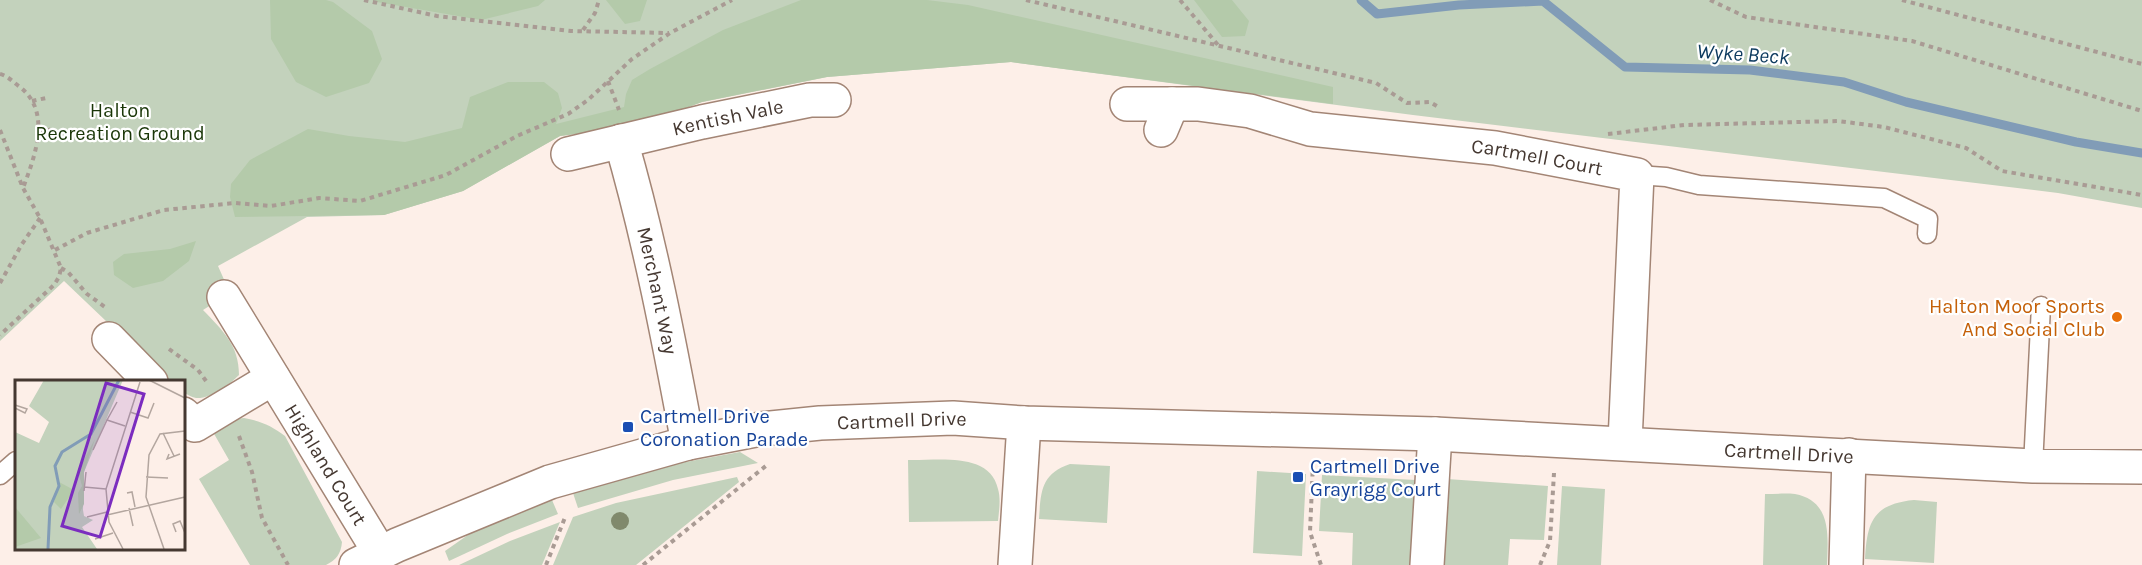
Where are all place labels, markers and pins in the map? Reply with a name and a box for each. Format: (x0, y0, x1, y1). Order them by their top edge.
place label: Halton Moor Sports And Social Club (1929, 295, 2105, 341)
marker: Halton Moor Sports And Social Club (2110, 310, 2124, 324)
place label: Cartmell Drive Coronation Parade (640, 405, 808, 451)
marker: Cartmell Drive Coronation Parade (621, 420, 635, 434)
place label: Cartmell Drive Grayrigg Court (1310, 455, 1441, 501)
marker: Cartmell Drive Grayrigg Court (1291, 470, 1305, 484)

